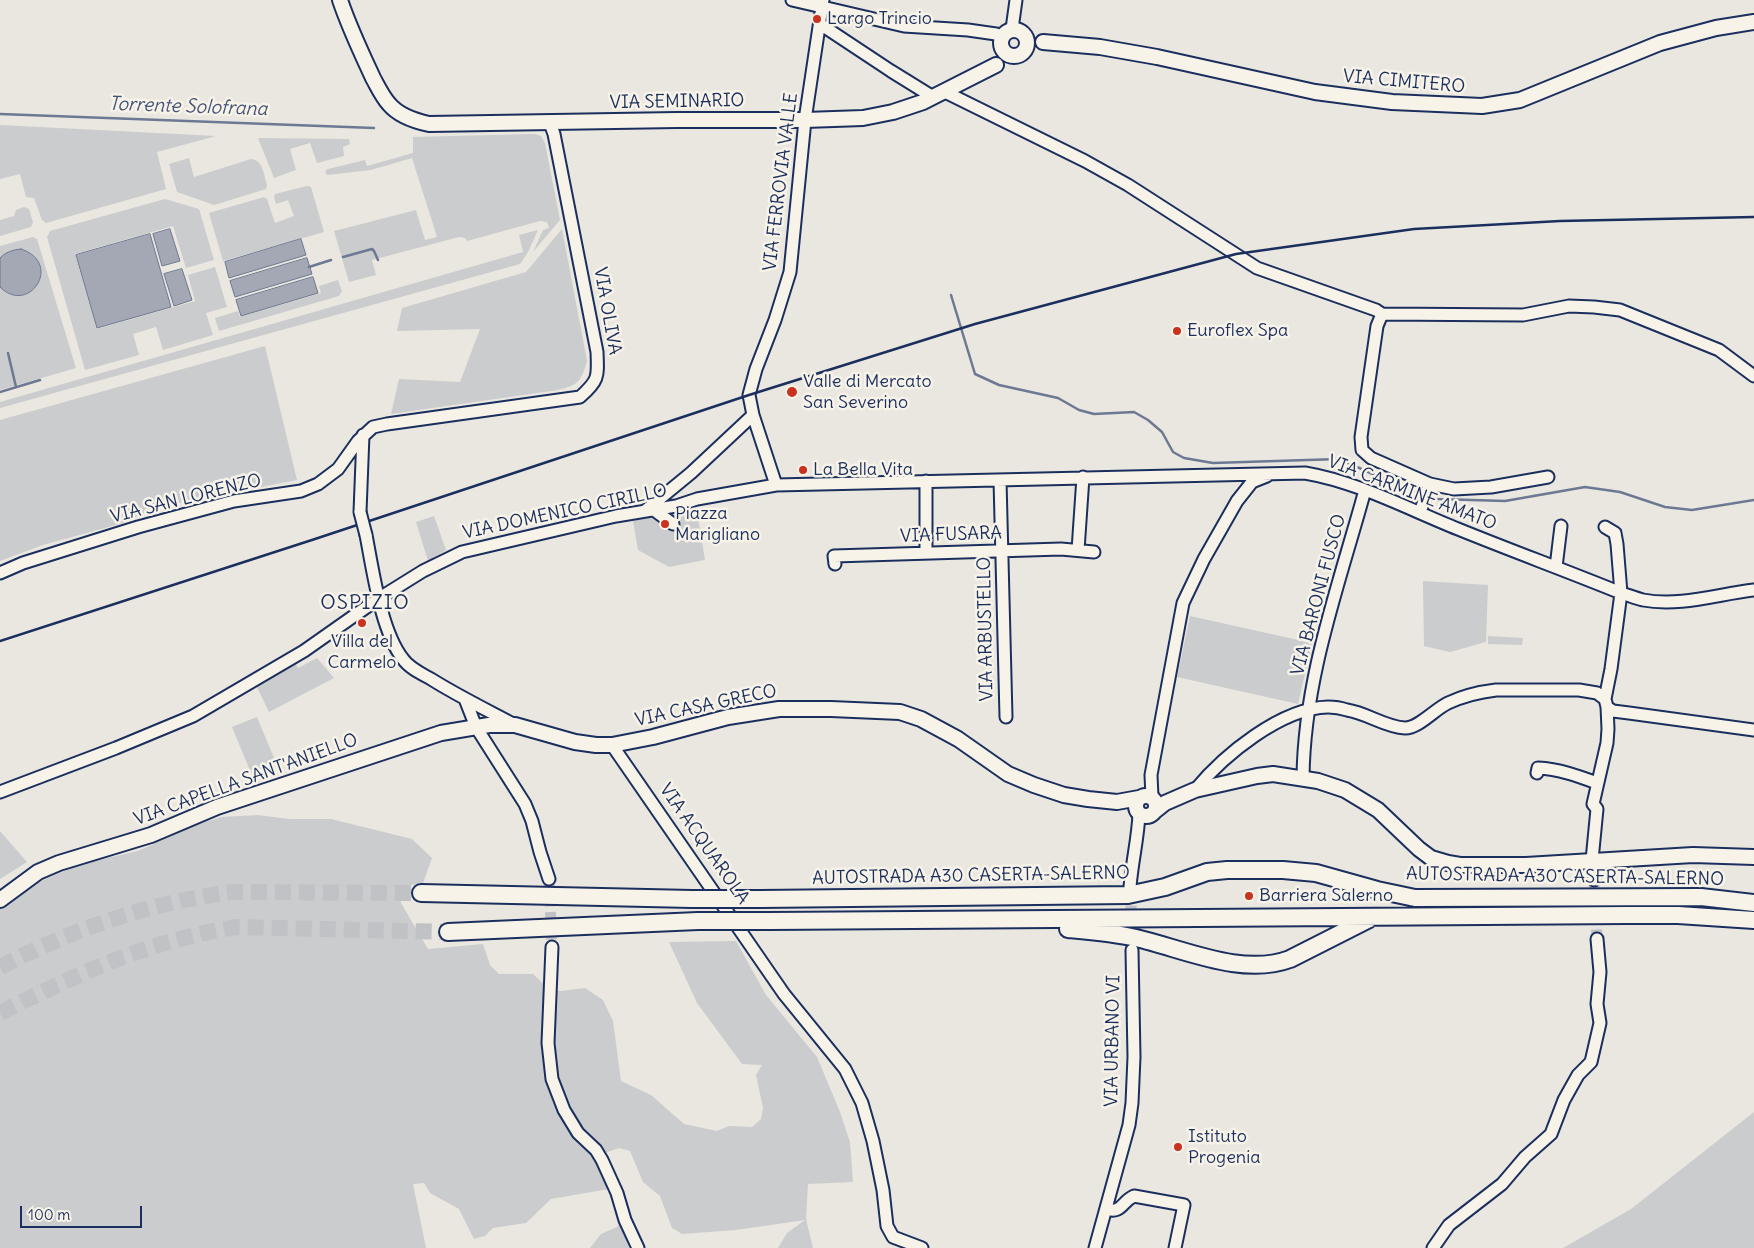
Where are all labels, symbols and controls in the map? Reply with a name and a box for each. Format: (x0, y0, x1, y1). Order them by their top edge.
place label: Largo Trincio (827, 8, 932, 30)
marker: Largo Trincio (811, 13, 823, 25)
street label: VIA CIMITERO (1342, 66, 1466, 98)
street label: VIA SEMINARIO (609, 90, 745, 114)
street label: VIA FERROVIA VALLE (759, 91, 803, 273)
water label: Torrente Solofrana (108, 93, 268, 121)
street label: VIA OLIVA (589, 265, 625, 357)
place label: Euroflex Spa (1187, 320, 1288, 342)
marker: Euroflex Spa (1171, 325, 1183, 337)
place label: Valle di Mercato San Severino (803, 371, 932, 414)
marker: Valle di Mercato San Severino (785, 385, 799, 399)
street label: VIA CARMINE AMATO (1324, 451, 1500, 535)
place label: La Bella Vita (813, 459, 913, 481)
marker: La Bella Vita (797, 464, 809, 476)
street label: VIA SAN LORENZO (108, 470, 264, 528)
street label: VIA DOMENICO CIRILLO (461, 480, 669, 544)
place label: Piazza Marigliano (675, 503, 760, 546)
street label: VIA BARONI FUSCO (1287, 512, 1351, 678)
marker: Piazza Marigliano (659, 518, 671, 530)
street label: VIA FUSARA (900, 522, 1002, 548)
street label: VIA ARBUSTELLO (974, 556, 998, 702)
district label: OSPIZIO (319, 591, 411, 615)
marker: Villa del Carmelo (356, 617, 368, 629)
place label: Villa del Carmelo (328, 631, 396, 674)
street label: VIA CASA GRECO (633, 680, 779, 732)
street label: VIA CAPELLA SANT'ANIELLO (131, 729, 361, 831)
street label: VIA ACQUAROLA (654, 780, 754, 908)
street label: AUTOSTRADA A30 CASERTA-SALERNO (812, 862, 1130, 890)
street label: AUTOSTRADA A30 CASERTA-SALERNO (1406, 863, 1724, 891)
place label: Barriera Salerno (1259, 885, 1393, 907)
marker: Barriera Salerno (1243, 890, 1255, 902)
street label: VIA URBANO VI (1101, 975, 1125, 1107)
place label: Istituto Progenia (1188, 1126, 1261, 1168)
marker: Istituto Progenia (1172, 1141, 1184, 1153)
scale bar (22, 1196, 145, 1228)
text: 100 m (28, 1205, 70, 1224)

